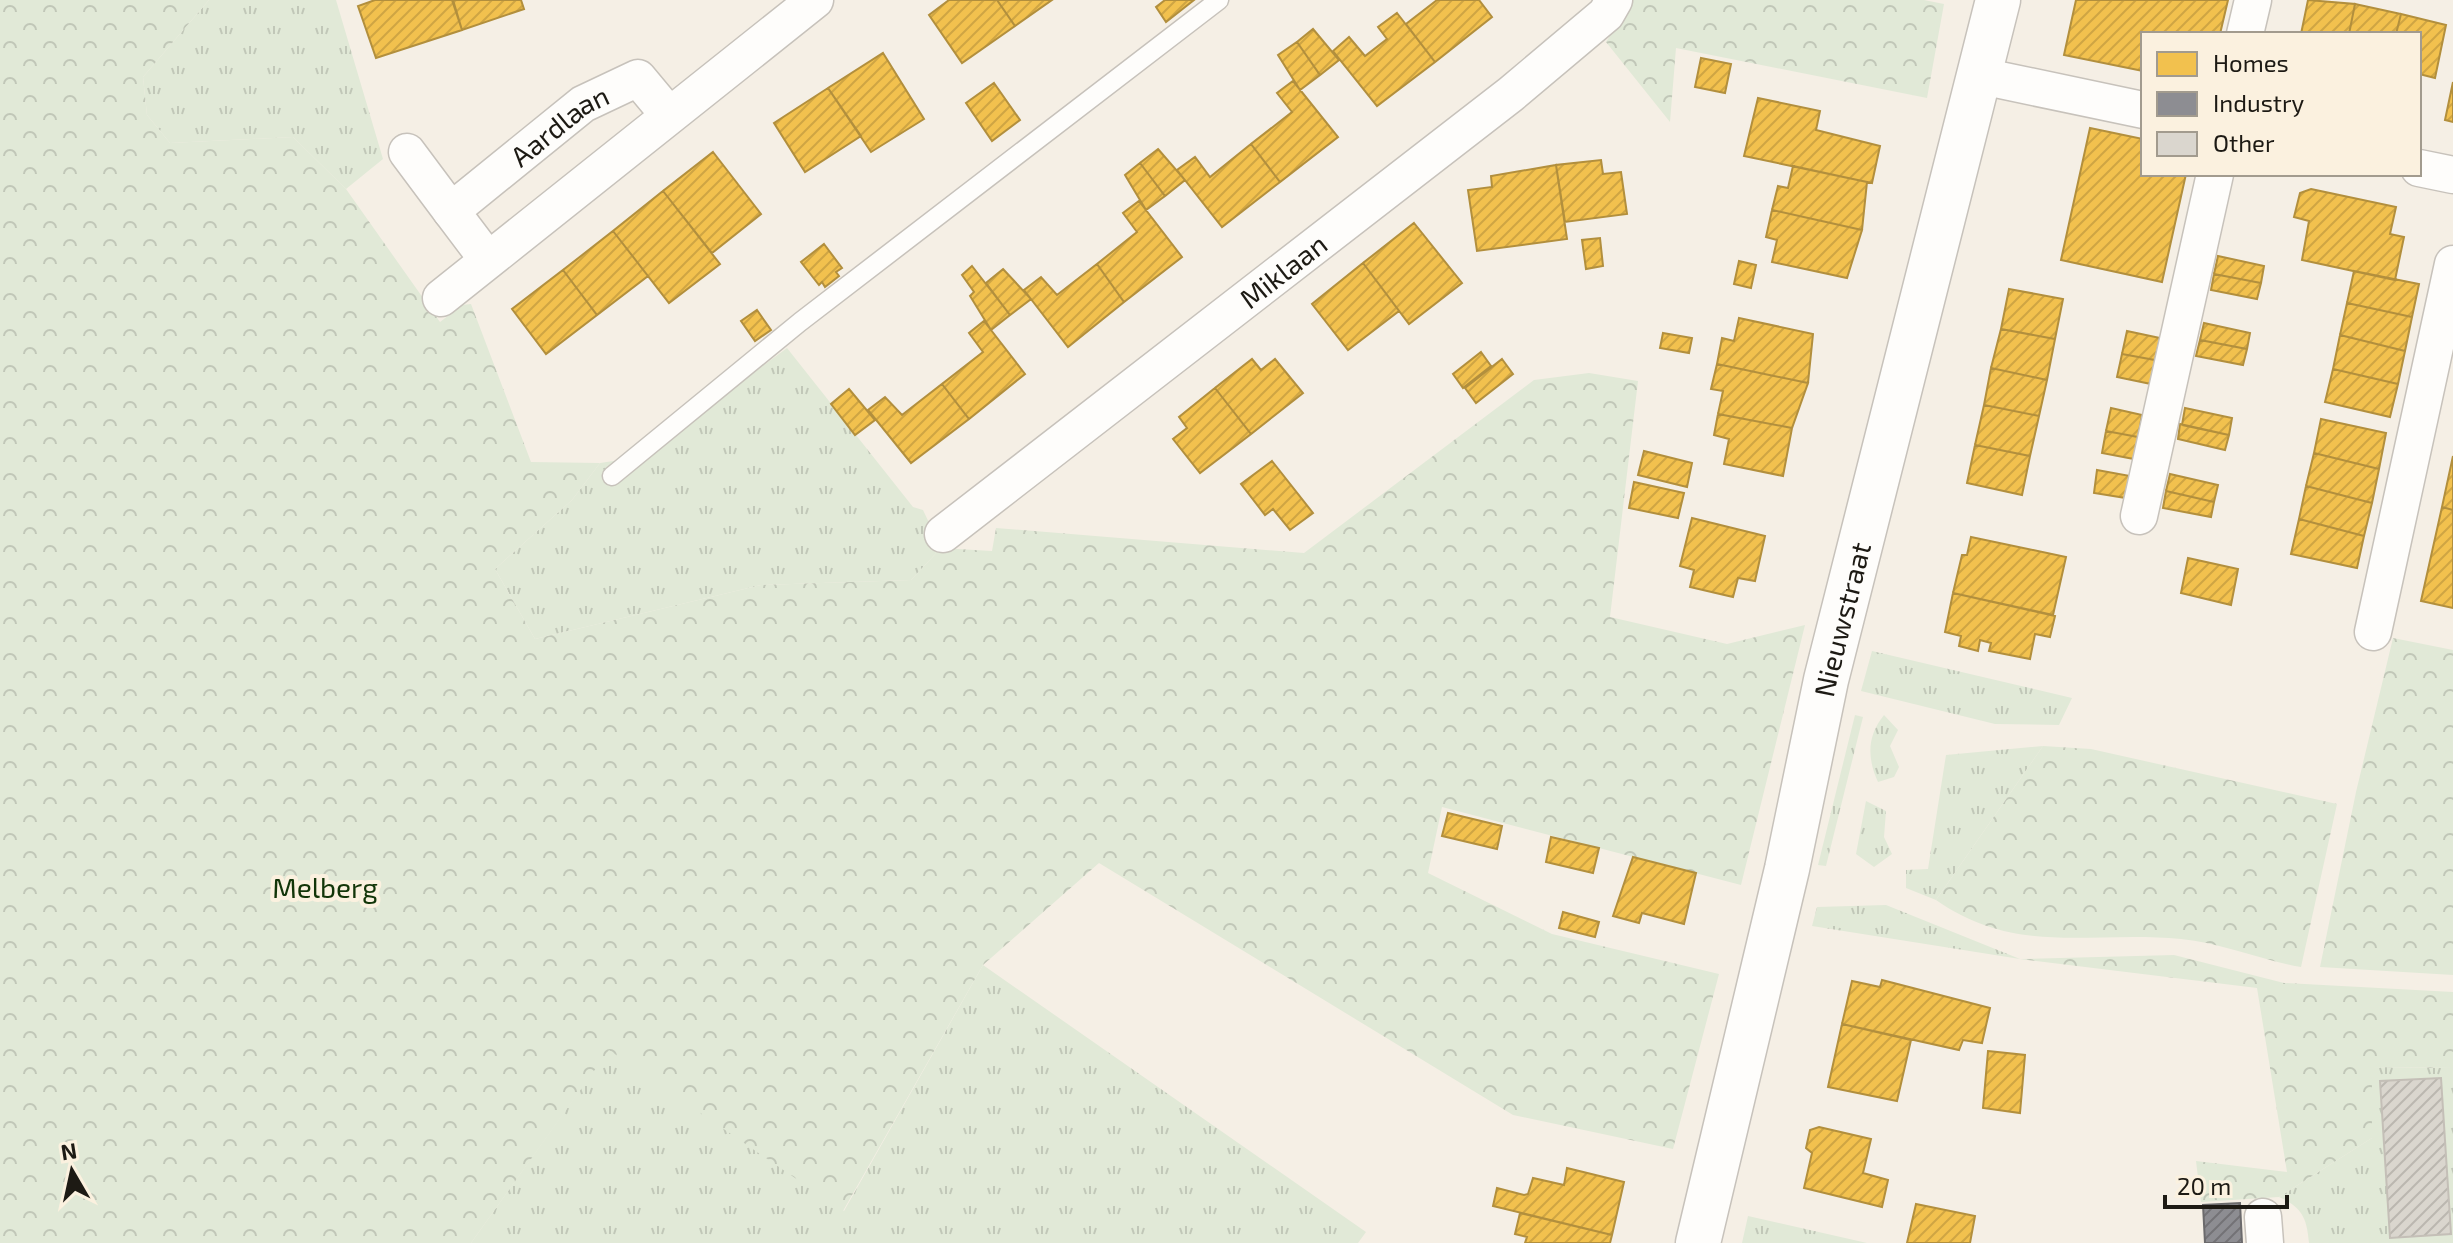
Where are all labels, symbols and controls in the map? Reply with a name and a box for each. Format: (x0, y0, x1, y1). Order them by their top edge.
legend (2141, 32, 2421, 176)
text: Homes (2213, 48, 2289, 77)
street label: Aardlaan (503, 77, 614, 173)
text: Industry (2213, 88, 2305, 117)
text: Other (2213, 128, 2275, 157)
street label: Miklaan (1233, 226, 1333, 315)
street label: Nieuwstraat (1806, 538, 1877, 700)
park label: Melberg (272, 870, 378, 904)
north arrow (32, 1131, 112, 1211)
text: N (59, 1136, 79, 1164)
scale bar (2165, 1159, 2287, 1209)
text: 20 m (2177, 1171, 2231, 1200)

